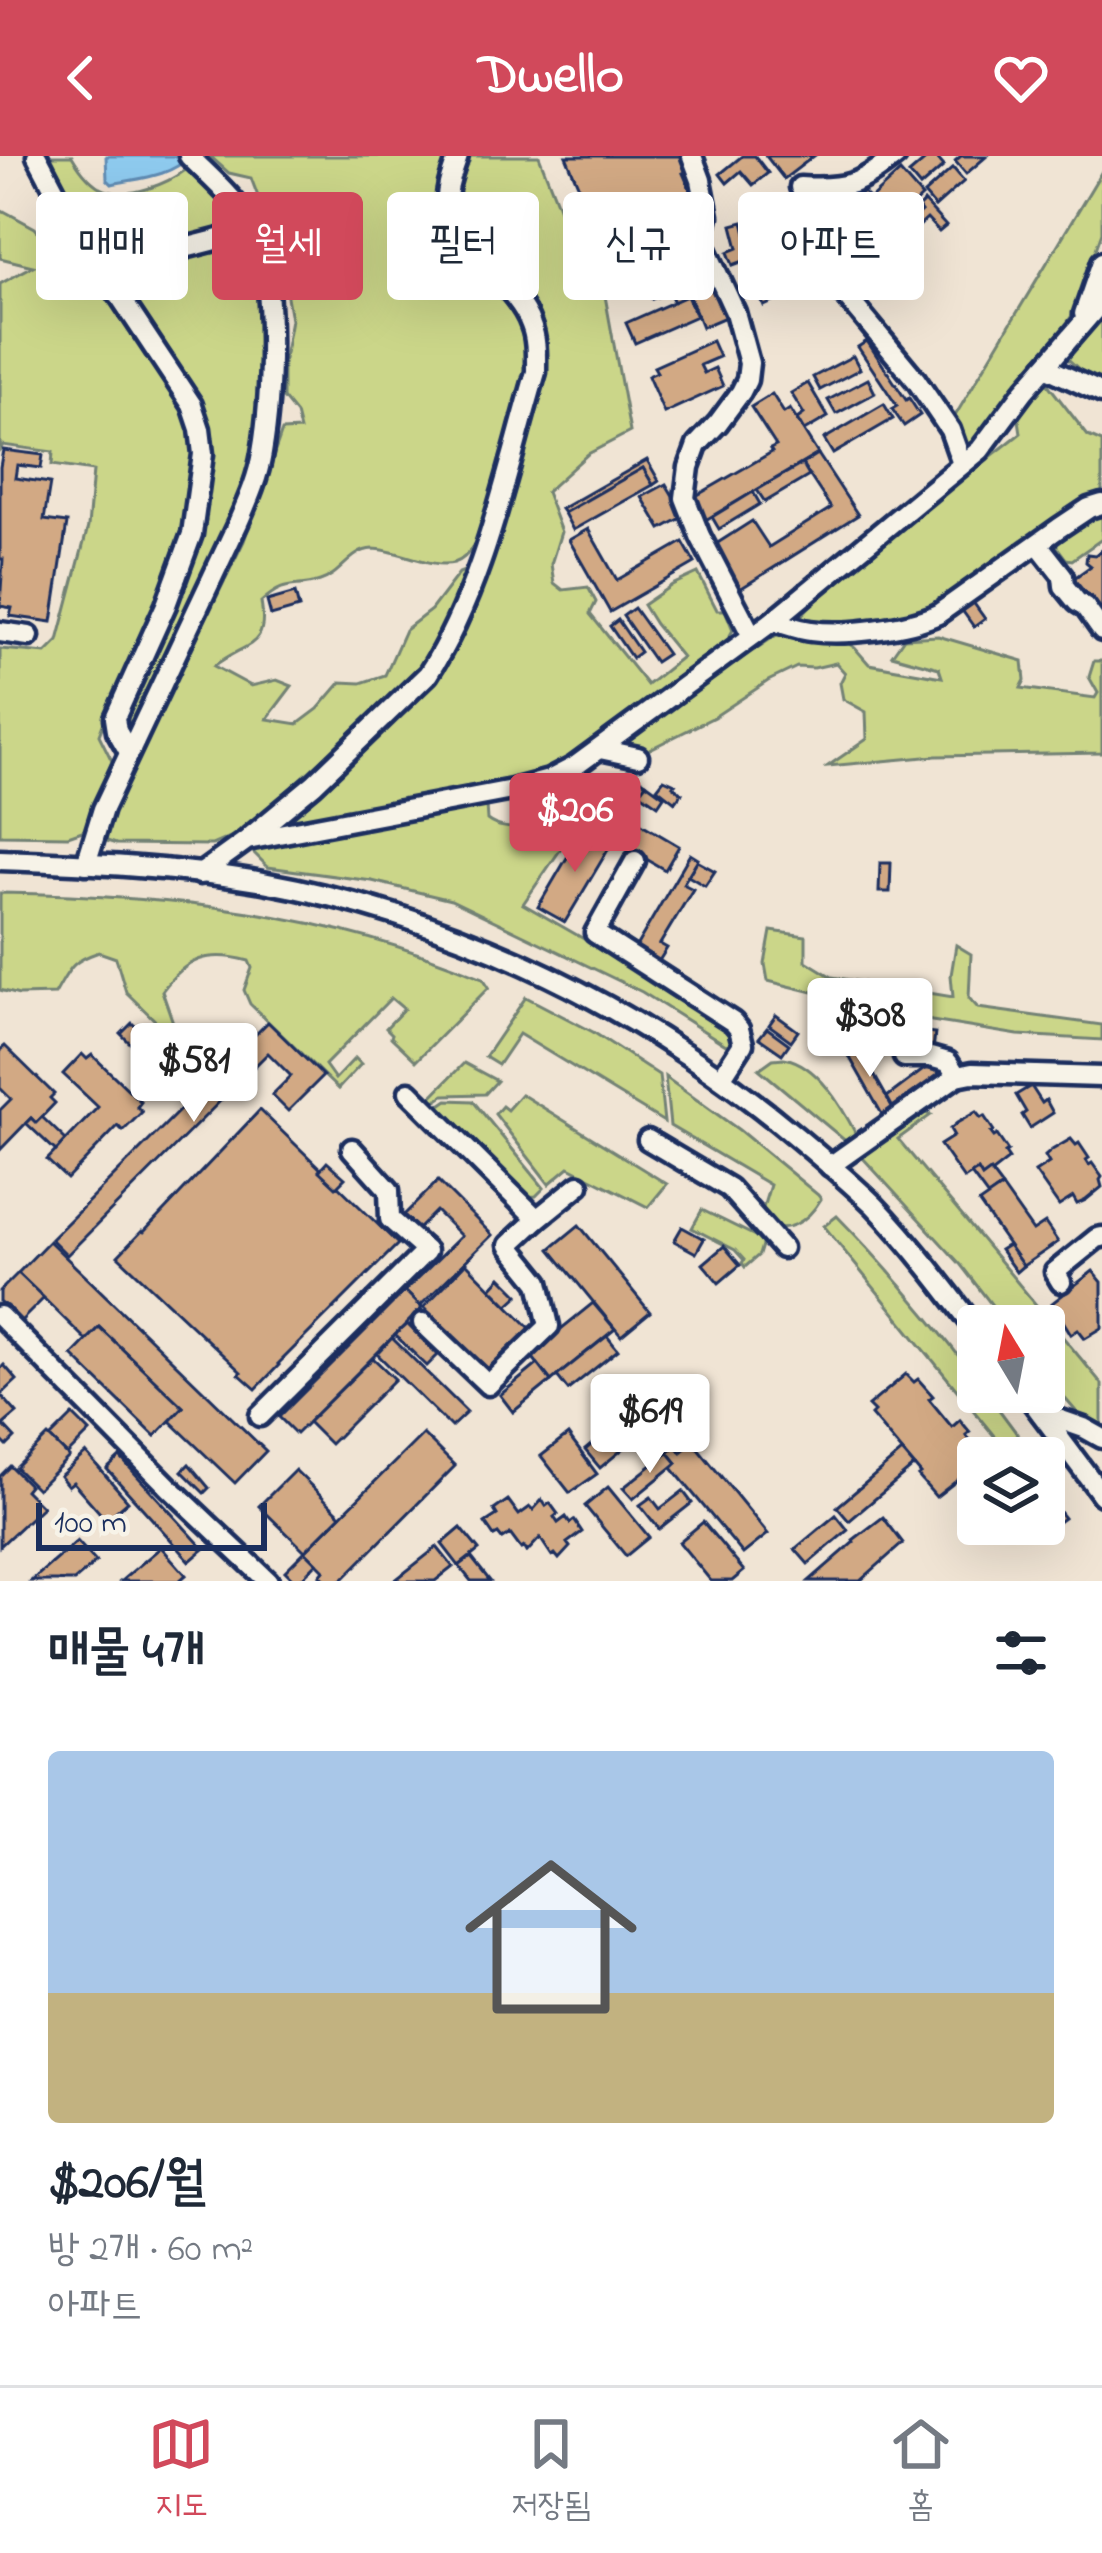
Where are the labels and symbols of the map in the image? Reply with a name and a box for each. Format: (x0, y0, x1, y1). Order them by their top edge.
pin: $206 (504, 773, 646, 875)
pin: $308 (799, 978, 941, 1080)
pin: $581 (123, 1023, 265, 1125)
north arrow (957, 1305, 1065, 1413)
pin: $619 (579, 1374, 721, 1476)
scale bar (36, 1497, 267, 1550)

